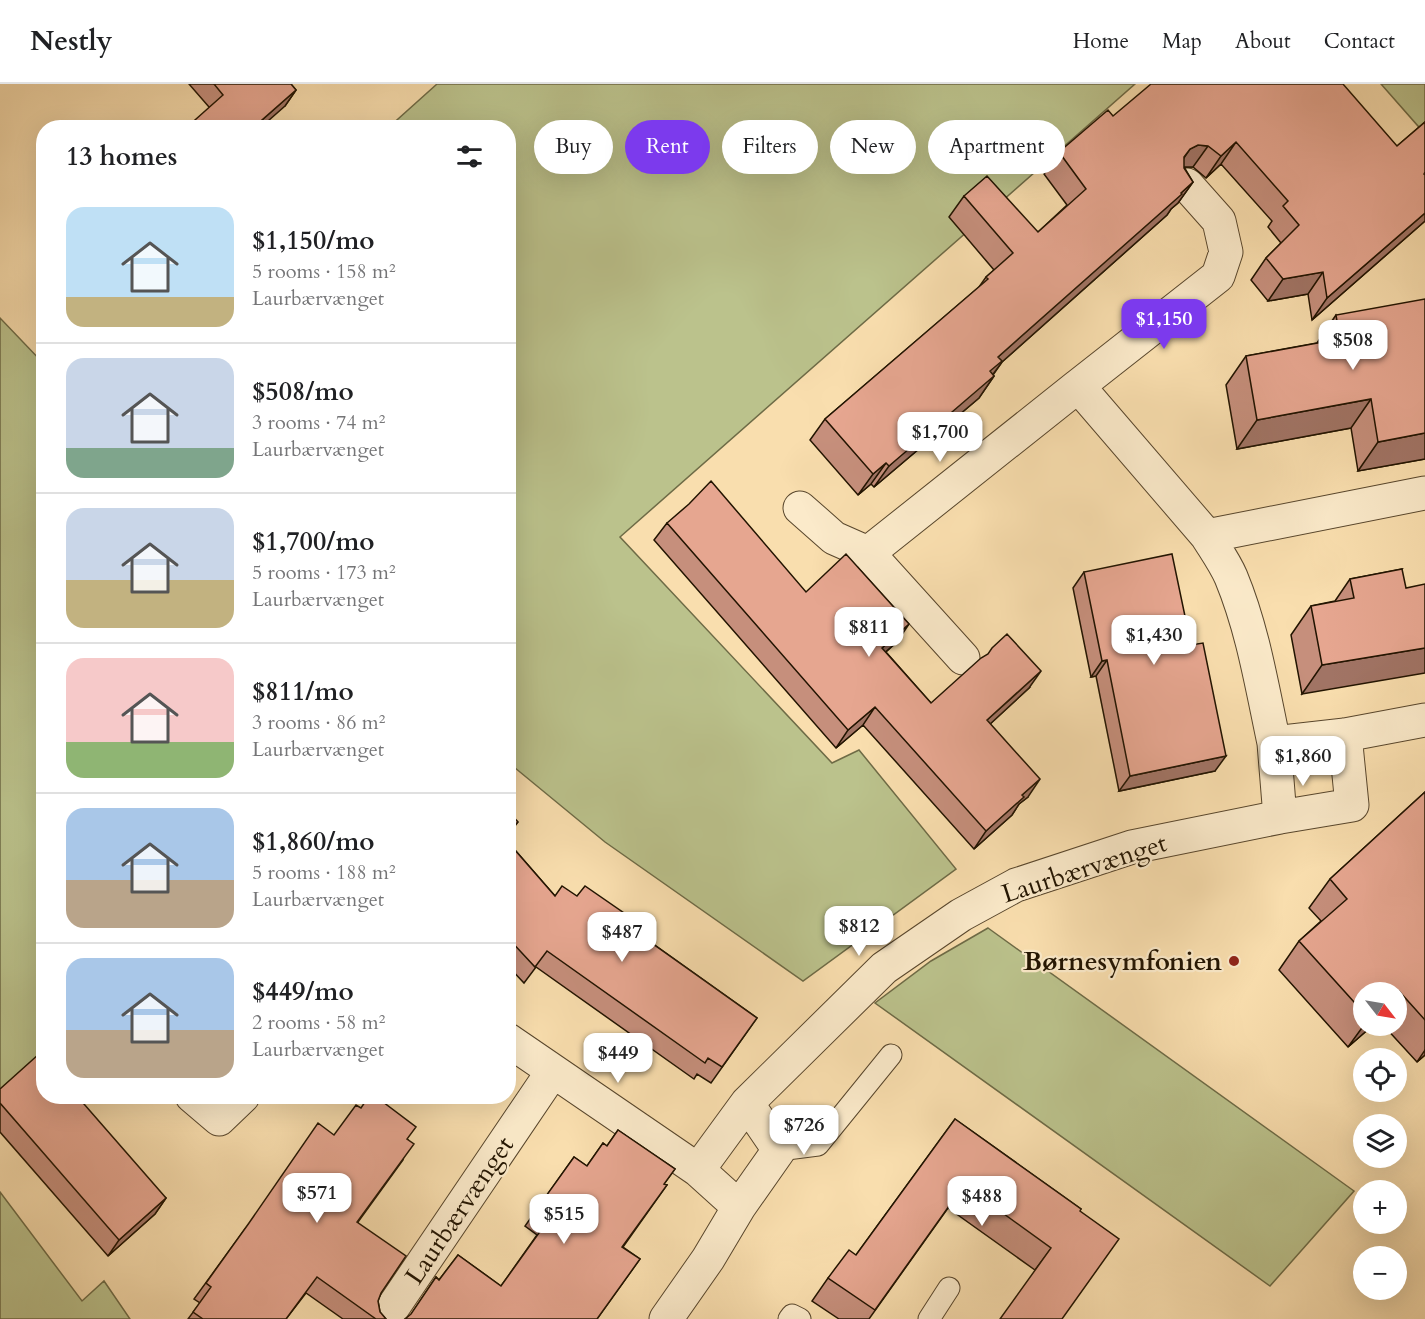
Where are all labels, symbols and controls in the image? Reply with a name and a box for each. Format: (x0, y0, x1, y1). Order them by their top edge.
text: Nestly (30, 22, 113, 60)
text: Home (1073, 27, 1129, 56)
text: Map (1162, 27, 1202, 56)
text: About (1235, 27, 1291, 56)
text: Contact (1324, 27, 1395, 56)
chip: Buy (534, 120, 613, 174)
chip: Rent (625, 120, 710, 174)
chip: Filters (722, 120, 818, 174)
chip: New (830, 120, 916, 174)
chip: Apartment (928, 120, 1065, 174)
text: 13 homes (66, 139, 177, 174)
icon: filters (453, 140, 486, 173)
text: $1,150/mo (252, 223, 375, 258)
icon: home (114, 231, 186, 303)
text: 5 rooms · 158 m² (252, 258, 396, 285)
text: Laurbærvænget (252, 285, 384, 312)
pin: $1,150 (1115, 299, 1213, 350)
text: $1,150 (1135, 305, 1193, 332)
pin: $508 (1317, 320, 1389, 371)
text: $508 (1333, 326, 1373, 353)
text: $508/mo (252, 374, 354, 409)
icon: home (114, 382, 186, 454)
text: 3 rooms · 74 m² (252, 409, 385, 436)
pin: $1,700 (891, 412, 989, 463)
text: $1,700 (911, 418, 969, 445)
text: Laurbærvænget (252, 436, 384, 463)
text: $1,700/mo (252, 524, 375, 559)
icon: home (114, 532, 186, 604)
text: 5 rooms · 173 m² (252, 559, 396, 586)
text: Laurbærvænget (252, 586, 384, 613)
pin: $811 (833, 607, 905, 658)
text: $811 (849, 613, 889, 640)
pin: $1,430 (1105, 615, 1203, 666)
text: $1,430 (1125, 621, 1183, 648)
text: $811/mo (252, 674, 354, 709)
icon: home (114, 682, 186, 754)
text: 3 rooms · 86 m² (252, 709, 385, 736)
text: Laurbærvænget (252, 736, 384, 763)
pin: $1,860 (1254, 736, 1352, 787)
text: $1,860 (1274, 742, 1332, 769)
text: $1,860/mo (252, 824, 375, 859)
street label: Laurbærvænget (997, 825, 1171, 912)
icon: home (114, 832, 186, 904)
text: 5 rooms · 188 m² (252, 859, 396, 886)
text: Laurbærvænget (252, 886, 384, 913)
pin: $812 (823, 906, 895, 957)
pin: $487 (586, 912, 658, 963)
text: $812 (839, 912, 879, 939)
text: $487 (602, 918, 642, 945)
place label: Børnesymfonien (1023, 944, 1222, 979)
marker: Børnesymfonien (1227, 954, 1241, 968)
text: $449/mo (252, 974, 354, 1009)
icon: home (114, 982, 186, 1054)
north arrow (1353, 982, 1407, 1036)
map controls (1353, 982, 1407, 1300)
text: 2 rooms · 58 m² (252, 1009, 385, 1036)
pin: $449 (582, 1033, 654, 1084)
text: Laurbærvænget (252, 1036, 384, 1063)
text: $449 (598, 1039, 638, 1066)
button: locate (1353, 1048, 1407, 1102)
pin: $726 (768, 1105, 840, 1156)
text: $726 (784, 1111, 824, 1138)
button: layers (1353, 1114, 1407, 1168)
street label: Laurbærvænget (397, 1129, 522, 1291)
pin: $571 (281, 1173, 353, 1224)
pin: $488 (946, 1176, 1018, 1227)
text: $571 (297, 1179, 337, 1206)
button: + (1353, 1180, 1407, 1234)
text: $488 (962, 1182, 1002, 1209)
pin: $515 (528, 1194, 600, 1245)
text: $515 (544, 1200, 584, 1227)
button: − (1353, 1246, 1407, 1300)

